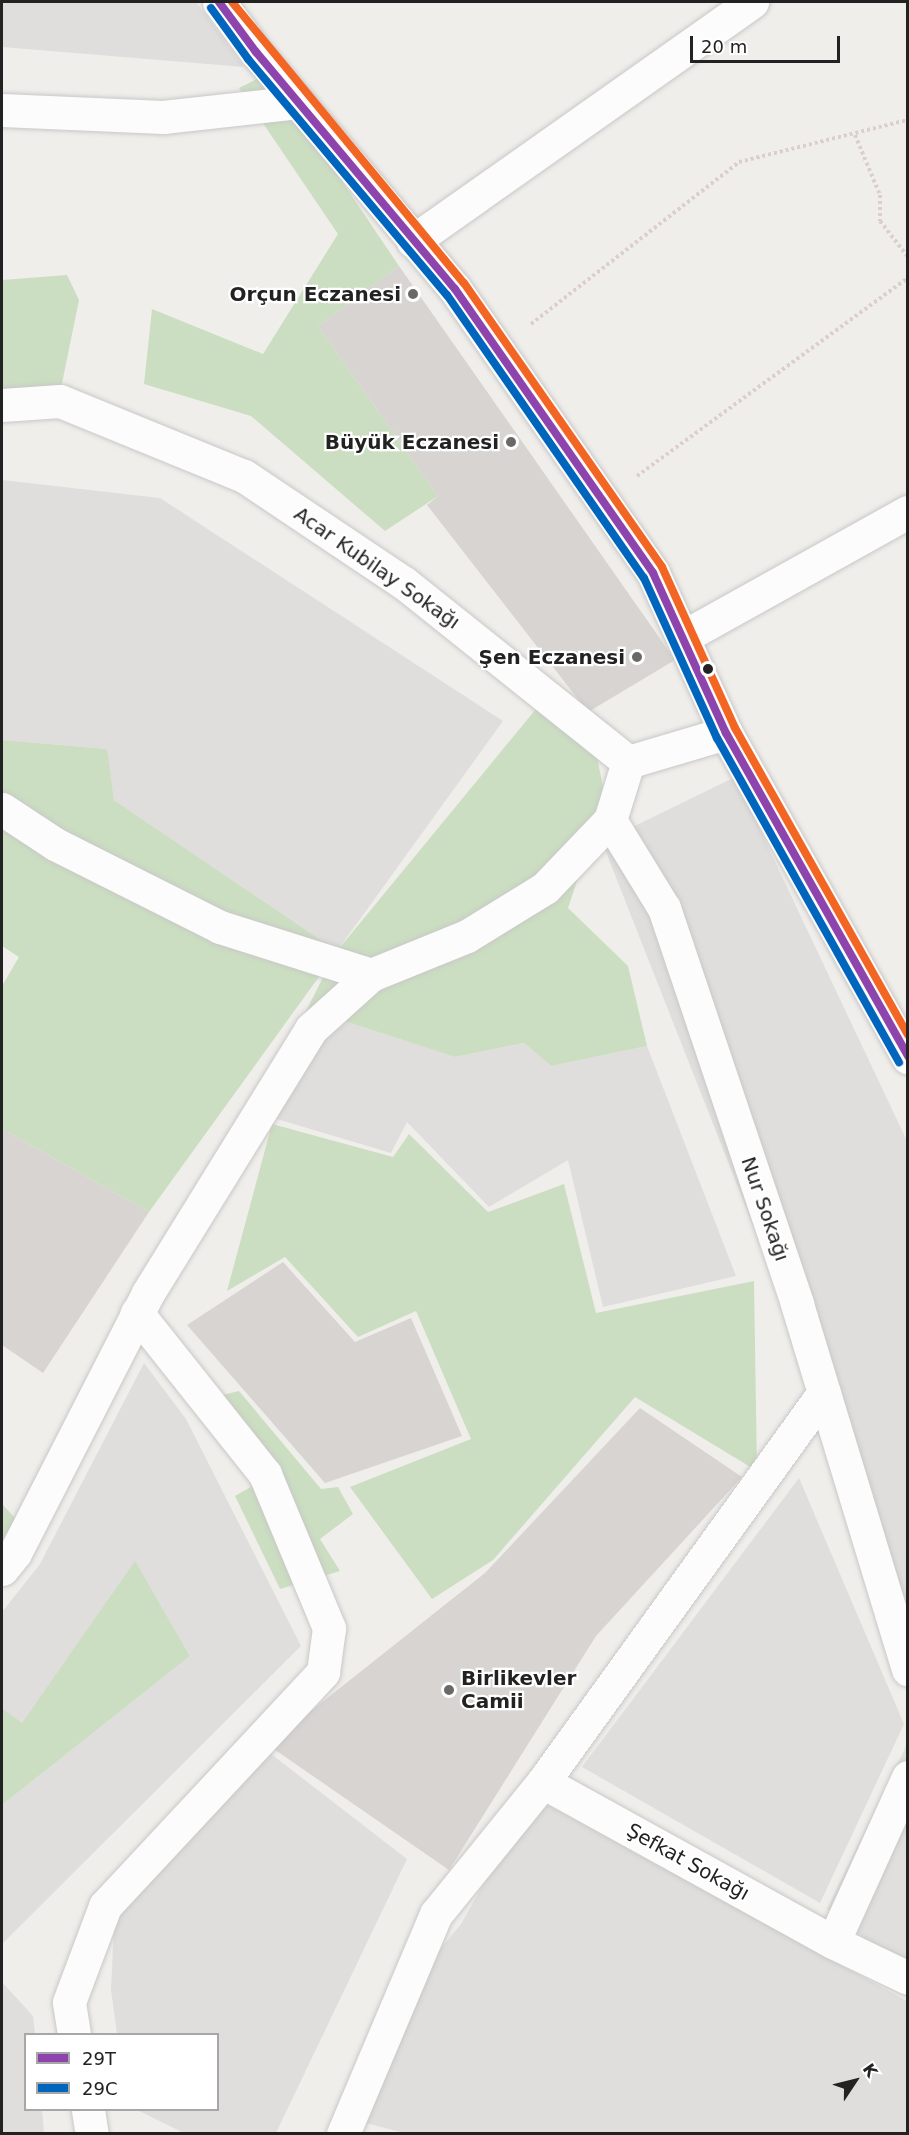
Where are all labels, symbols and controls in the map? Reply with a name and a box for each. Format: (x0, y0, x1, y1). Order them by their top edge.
scale bar (693, 24, 843, 62)
text: 20 m (701, 36, 747, 57)
place label: Orçun Eczanesi (230, 282, 401, 306)
marker: Orçun Eczanesi (406, 287, 420, 301)
place label: Büyük Eczanesi (325, 430, 499, 454)
marker: Büyük Eczanesi (504, 435, 518, 449)
street label: Acar Kubilay Sokağı (289, 502, 465, 634)
place label: Şen Eczanesi (479, 645, 625, 669)
marker: Şen Eczanesi (630, 650, 644, 664)
unlabelled marker (702, 663, 714, 675)
street label: Nur Sokağı (736, 1154, 794, 1264)
place label: Birlikevler Camii (461, 1666, 576, 1713)
marker: Birlikevler Camii (442, 1683, 456, 1697)
street label: Şefkat Sokağı (623, 1818, 753, 1906)
legend (24, 2033, 219, 2111)
text: 29T (82, 2048, 116, 2069)
north arrow (825, 2051, 885, 2111)
text: K (859, 2060, 881, 2081)
text: 29C (82, 2078, 117, 2099)

